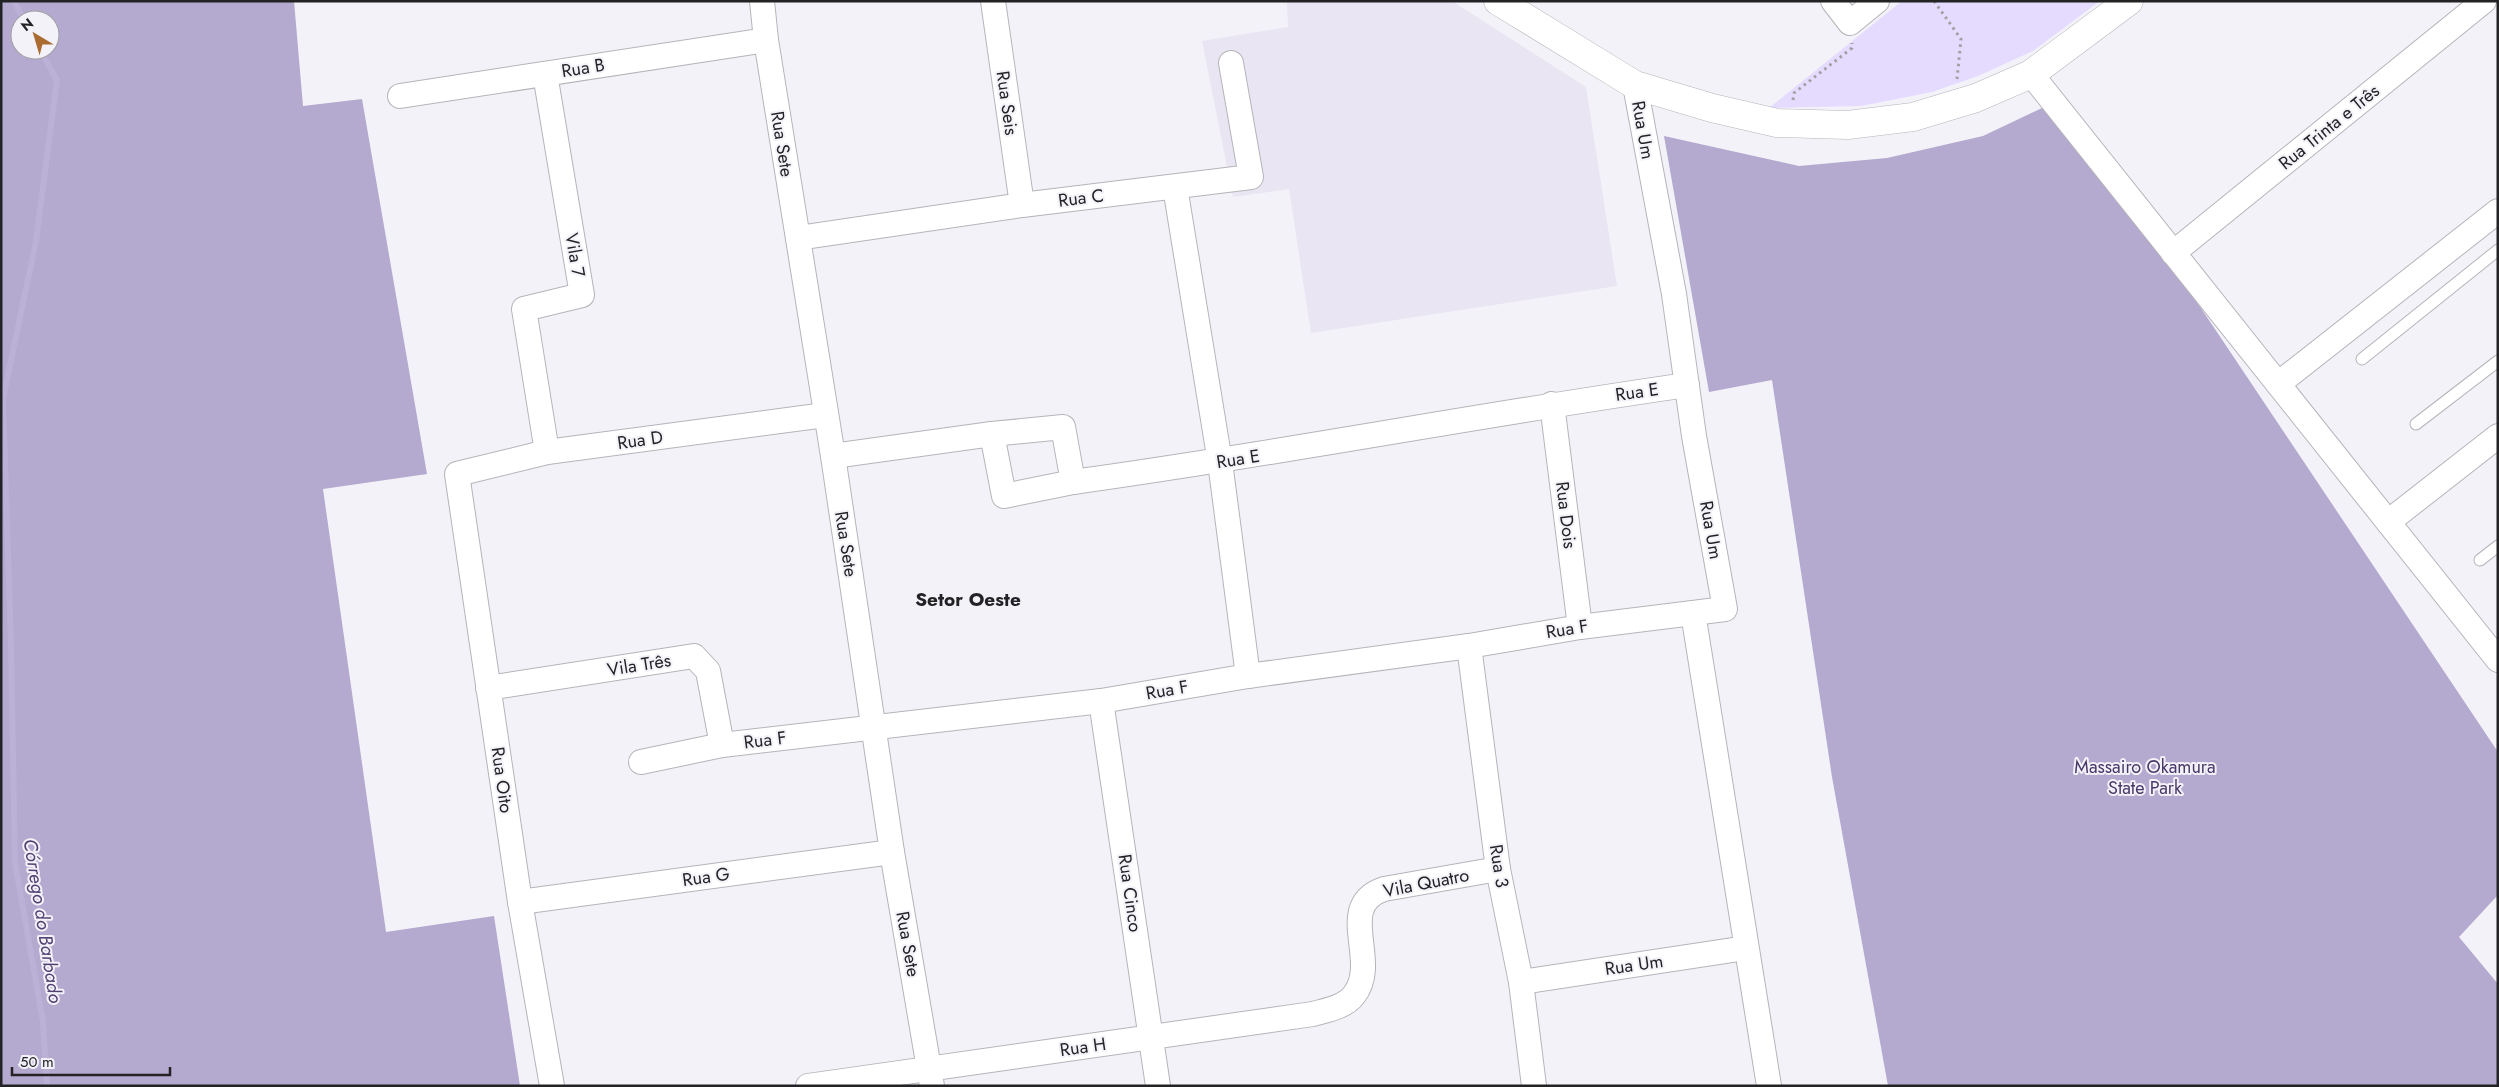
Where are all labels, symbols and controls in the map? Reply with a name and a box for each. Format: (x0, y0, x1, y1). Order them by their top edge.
north arrow (10, 10, 60, 60)
text: N (16, 13, 38, 36)
street label: Rua B (559, 52, 607, 84)
street label: Rua Seis (990, 69, 1024, 137)
street label: Rua Trinta e Três (2273, 78, 2385, 176)
street label: Rua Um (1625, 99, 1661, 161)
street label: Rua Sete (764, 109, 800, 179)
street label: Rua C (1057, 182, 1105, 214)
street label: Vila 7 (558, 231, 592, 280)
street label: Rua E (1614, 376, 1660, 408)
street label: Rua D (615, 424, 665, 456)
street label: Rua E (1214, 443, 1262, 475)
street label: Rua Dois (1549, 480, 1583, 550)
street label: Rua Um (1693, 499, 1729, 561)
street label: Rua Sete (828, 509, 864, 579)
district label: Setor Oeste (915, 586, 1021, 613)
street label: Rua F (1544, 613, 1590, 645)
street label: Vila Três (605, 647, 673, 683)
street label: Rua F (1144, 673, 1190, 707)
street label: Rua F (742, 725, 788, 755)
street label: Rua Oito (484, 745, 520, 815)
park label: Massairo Okamura State Park (2074, 754, 2216, 801)
water label: Córrego do Barbado (17, 837, 69, 1005)
street label: Rua 3 (1483, 843, 1515, 890)
street label: Rua Cinco (1112, 852, 1148, 934)
street label: Rua G (681, 861, 731, 893)
street label: Vila Quatro (1381, 862, 1471, 904)
street label: Rua Sete (889, 909, 927, 979)
street label: Rua Um (1603, 948, 1665, 982)
street label: Rua H (1058, 1031, 1108, 1063)
scale bar (12, 1044, 170, 1076)
text: 50 m (20, 1051, 54, 1073)

